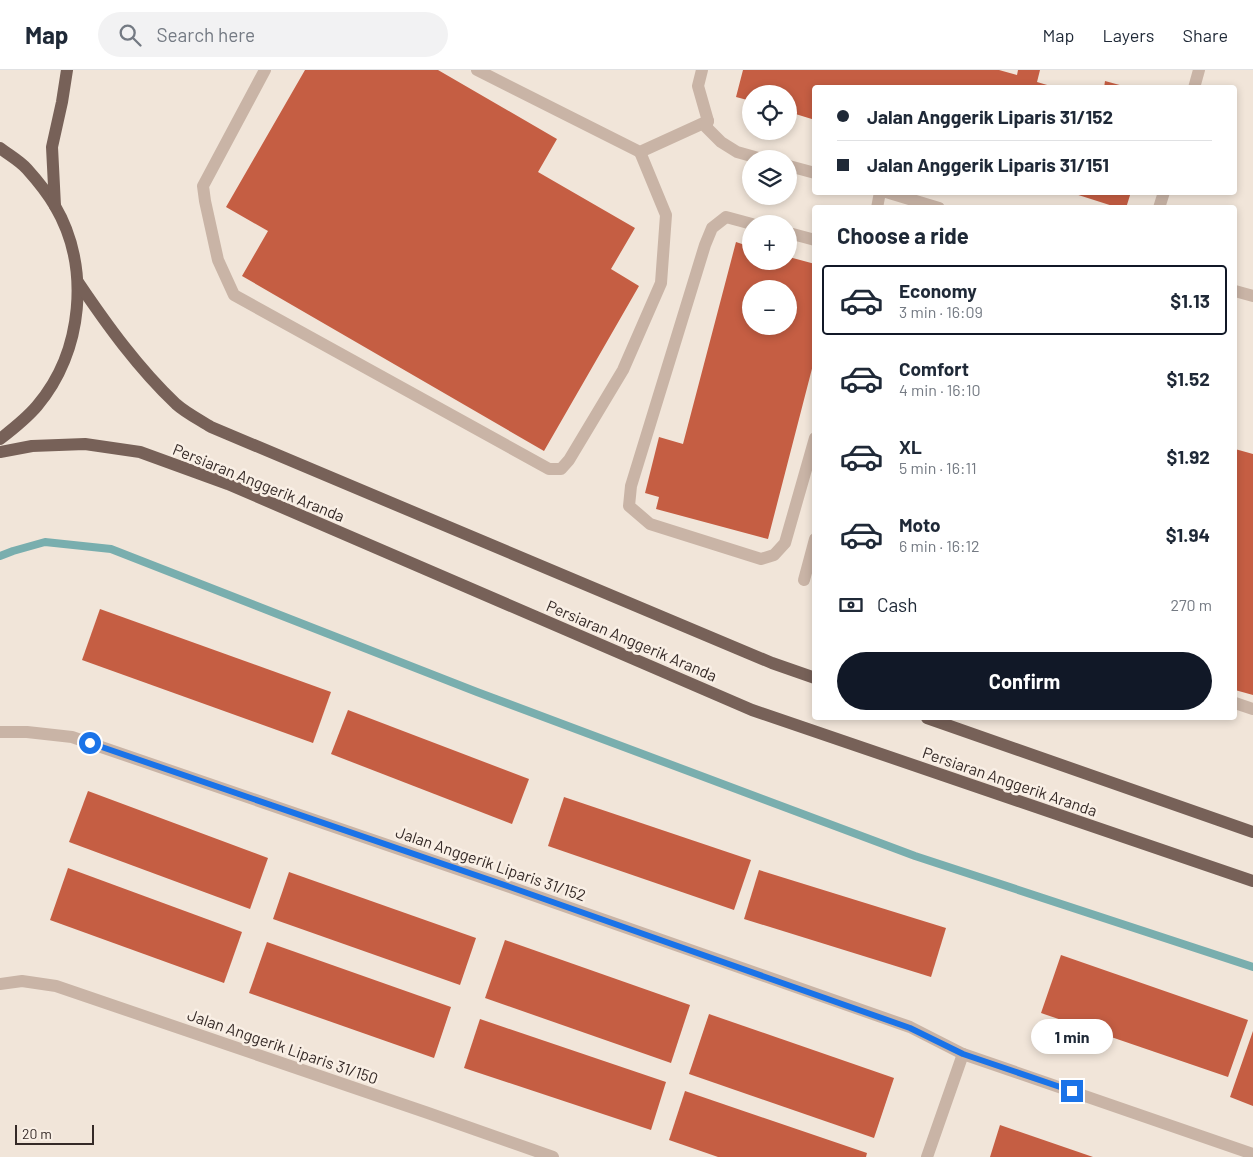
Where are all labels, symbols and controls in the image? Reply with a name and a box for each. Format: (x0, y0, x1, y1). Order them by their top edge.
search box (98, 12, 448, 57)
text: Map (25, 20, 68, 49)
icon: search (116, 21, 144, 49)
text: Search here (156, 23, 255, 46)
text: Map (1042, 24, 1074, 46)
text: Layers (1102, 24, 1155, 46)
text: Share (1183, 24, 1228, 46)
map controls (742, 85, 797, 335)
button: locate (742, 85, 797, 140)
text: Jalan Anggerik Liparis 31/152 (867, 105, 1113, 128)
button: layers (742, 150, 797, 205)
text: Jalan Anggerik Liparis 31/151 (867, 153, 1109, 176)
button: + (742, 215, 797, 270)
text: Choose a ride (837, 222, 969, 248)
icon: car (839, 278, 884, 323)
text: Economy (899, 279, 977, 302)
button: − (742, 280, 797, 335)
text: $1.13 (1170, 289, 1210, 312)
text: 3 min · 16:09 (899, 302, 983, 321)
icon: car (839, 356, 884, 401)
text: Comfort (899, 357, 969, 380)
text: $1.52 (1166, 367, 1210, 390)
text: 4 min · 16:10 (899, 380, 981, 399)
icon: car (839, 434, 884, 479)
text: XL (899, 435, 922, 458)
street label: Persiaran Anggerik Aranda (170, 439, 348, 525)
text: $1.92 (1167, 445, 1210, 468)
text: 5 min · 16:11 (899, 458, 977, 477)
icon: car (839, 512, 884, 557)
text: Moto (899, 513, 941, 536)
text: $1.94 (1166, 523, 1210, 546)
text: 6 min · 16:12 (899, 536, 980, 555)
icon: cash (837, 591, 865, 619)
text: Cash (877, 593, 918, 616)
street label: Persiaran Anggerik Aranda (544, 595, 720, 685)
text: 270 m (1170, 595, 1212, 614)
button: Confirm (837, 652, 1212, 710)
route start (79, 732, 101, 754)
street label: Persiaran Anggerik Aranda (920, 742, 1100, 820)
street label: Jalan Anggerik Liparis 31/152 (393, 822, 589, 904)
street label: Jalan Anggerik Liparis 31/150 (185, 1004, 381, 1088)
callout: 1 min (1031, 1018, 1113, 1054)
text: 1 min (1054, 1027, 1090, 1046)
route end (1061, 1080, 1083, 1102)
scale bar (15, 1122, 94, 1145)
text: 20 m (22, 1125, 52, 1142)

